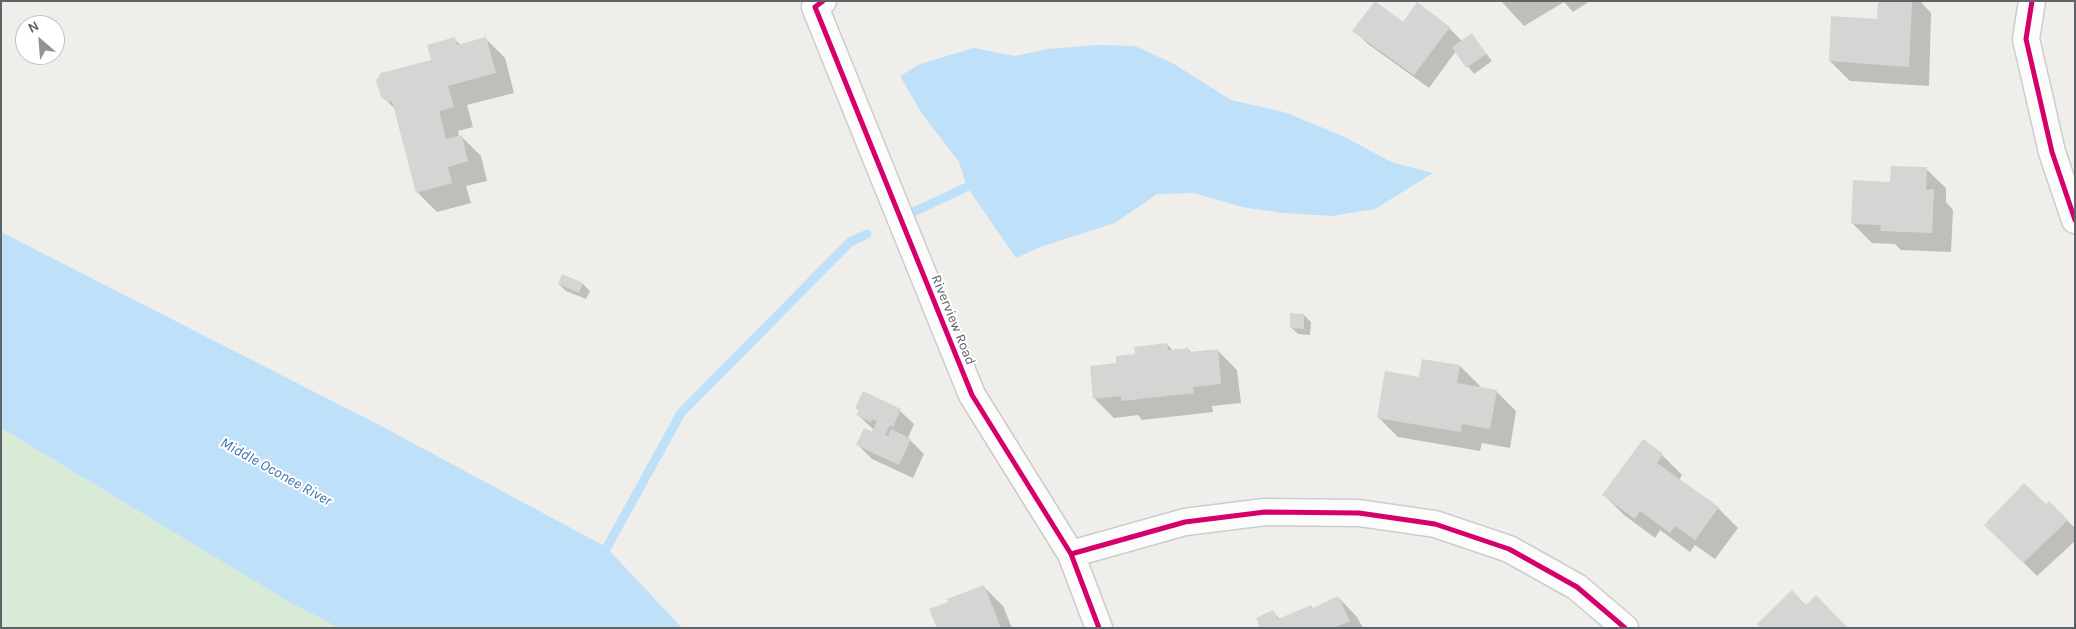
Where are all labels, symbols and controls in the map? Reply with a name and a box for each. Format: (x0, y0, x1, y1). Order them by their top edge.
north arrow (15, 15, 65, 65)
text: N (25, 17, 42, 37)
street label: Riverview Road (927, 272, 979, 368)
water label: Middle Oconee River (217, 434, 335, 510)

